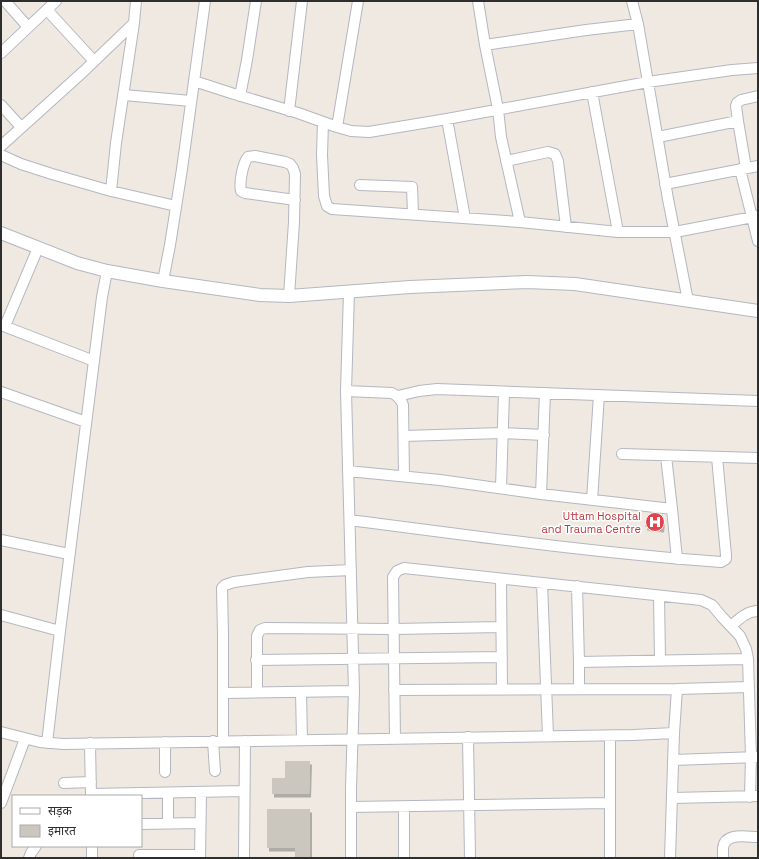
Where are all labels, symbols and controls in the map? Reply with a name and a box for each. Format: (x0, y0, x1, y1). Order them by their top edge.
place label: Uttam Hospital and Trauma Centre (541, 509, 641, 536)
hospital icon: Uttam Hospital and Trauma Centre (644, 511, 666, 533)
legend (12, 795, 142, 847)
text: सड़क (48, 803, 73, 819)
text: इमारत (48, 823, 77, 839)

